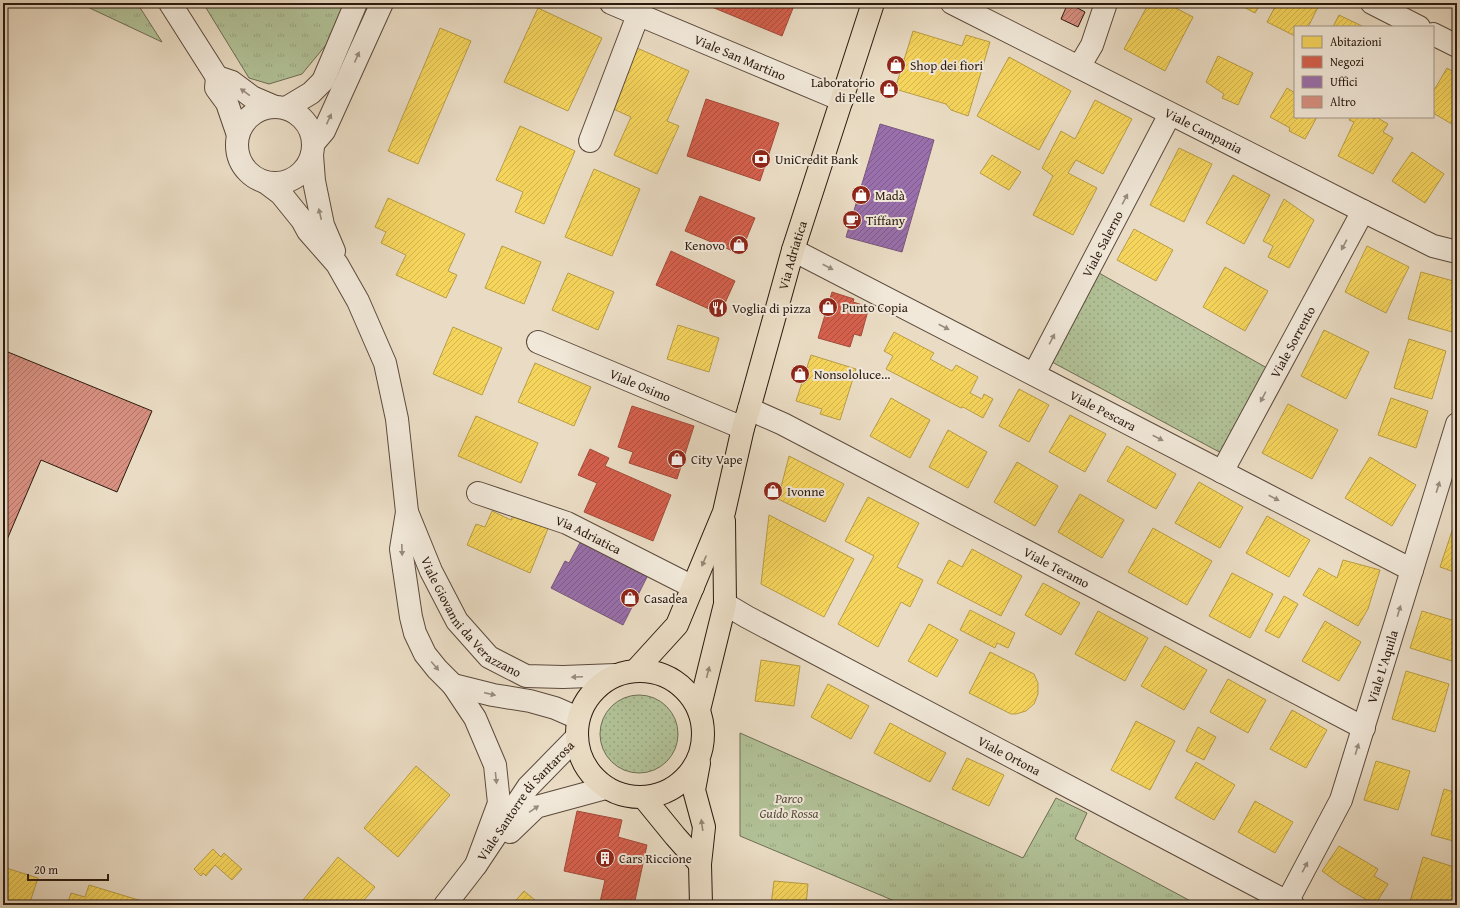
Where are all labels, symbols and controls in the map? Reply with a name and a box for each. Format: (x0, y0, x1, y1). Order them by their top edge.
legend (1294, 26, 1434, 118)
street label: Viale San Martino (691, 30, 789, 86)
text: Abitazioni (1330, 33, 1382, 50)
one-way arrow (354, 51, 360, 63)
text: Negozi (1330, 53, 1365, 70)
shop icon: Shop dei fiori (885, 54, 907, 76)
place label: Shop dei fiori (910, 56, 984, 75)
place label: Laboratorio di Pelle (811, 73, 875, 107)
text: Uffici (1330, 73, 1358, 90)
shop icon: Laboratorio di Pelle (878, 78, 900, 100)
one-way arrow (240, 88, 250, 96)
text: Altro (1330, 93, 1356, 110)
street label: Viale Campania (1161, 103, 1246, 159)
one-way arrow (326, 113, 332, 125)
bank icon: UniCredit Bank (750, 148, 772, 170)
place label: UniCredit Bank (775, 150, 859, 169)
shop icon: Madà (850, 184, 872, 206)
place label: Madà (875, 186, 906, 205)
one-way arrow (1122, 194, 1128, 205)
street label: Viale Salerno (1077, 207, 1128, 281)
one-way arrow (317, 208, 323, 220)
cafe icon: Tiffany (841, 209, 863, 231)
place label: Tiffany (866, 211, 906, 230)
street label: Via Adriatica (773, 217, 812, 292)
shop icon: Kenovo (728, 234, 750, 256)
place label: Kenovo (685, 236, 725, 255)
one-way arrow (1341, 240, 1348, 251)
one-way arrow (822, 264, 834, 270)
shop icon: Punto Copia (817, 296, 839, 318)
restaurant icon: Voglia di pizza (707, 297, 729, 319)
place label: Punto Copia (842, 298, 909, 317)
place label: Voglia di pizza (732, 299, 812, 318)
street label: Viale Sorrento (1266, 302, 1320, 381)
one-way arrow (938, 324, 949, 330)
one-way arrow (1048, 333, 1055, 345)
shop icon: Nonsololuce... (789, 363, 811, 385)
street label: Viale Osimo (607, 364, 674, 407)
place label: Nonsololuce... (814, 365, 891, 384)
street label: Viale Pescara (1066, 386, 1140, 436)
one-way arrow (1259, 391, 1266, 403)
one-way arrow (1153, 435, 1164, 442)
shop icon: City Vape (666, 448, 688, 470)
place label: City Vape (691, 450, 743, 469)
shop icon: Ivonne (762, 480, 784, 502)
one-way arrow (1435, 480, 1441, 492)
place label: Ivonne (787, 482, 825, 501)
one-way arrow (1268, 495, 1280, 502)
street label: Via Adriatica (553, 511, 625, 559)
street label: Viale Teramo (1020, 542, 1093, 593)
one-way arrow (399, 544, 405, 557)
street label: Viale Giovanni da Verazzano (416, 554, 525, 682)
one-way arrow (701, 556, 707, 567)
shop icon: Casadea (619, 587, 641, 609)
place label: Casadea (644, 589, 689, 608)
one-way arrow (1397, 605, 1403, 617)
street label: Viale L'Aquila (1362, 627, 1403, 706)
one-way arrow (430, 661, 439, 672)
one-way arrow (706, 666, 712, 679)
one-way arrow (571, 673, 583, 680)
one-way arrow (484, 692, 496, 698)
street label: Viale Ortona (974, 731, 1045, 781)
street label: Viale Santorre di Santarosa (472, 736, 579, 865)
one-way arrow (1354, 742, 1360, 754)
one-way arrow (493, 772, 500, 784)
park label: Parco Guido Rossa (759, 789, 819, 823)
one-way arrow (529, 805, 540, 813)
one-way arrow (699, 819, 705, 831)
building icon: Cars Riccione (594, 847, 616, 869)
place label: Cars Riccione (619, 849, 692, 868)
scale bar (28, 856, 108, 882)
text: 20 m (34, 861, 58, 878)
one-way arrow (1302, 861, 1308, 873)

